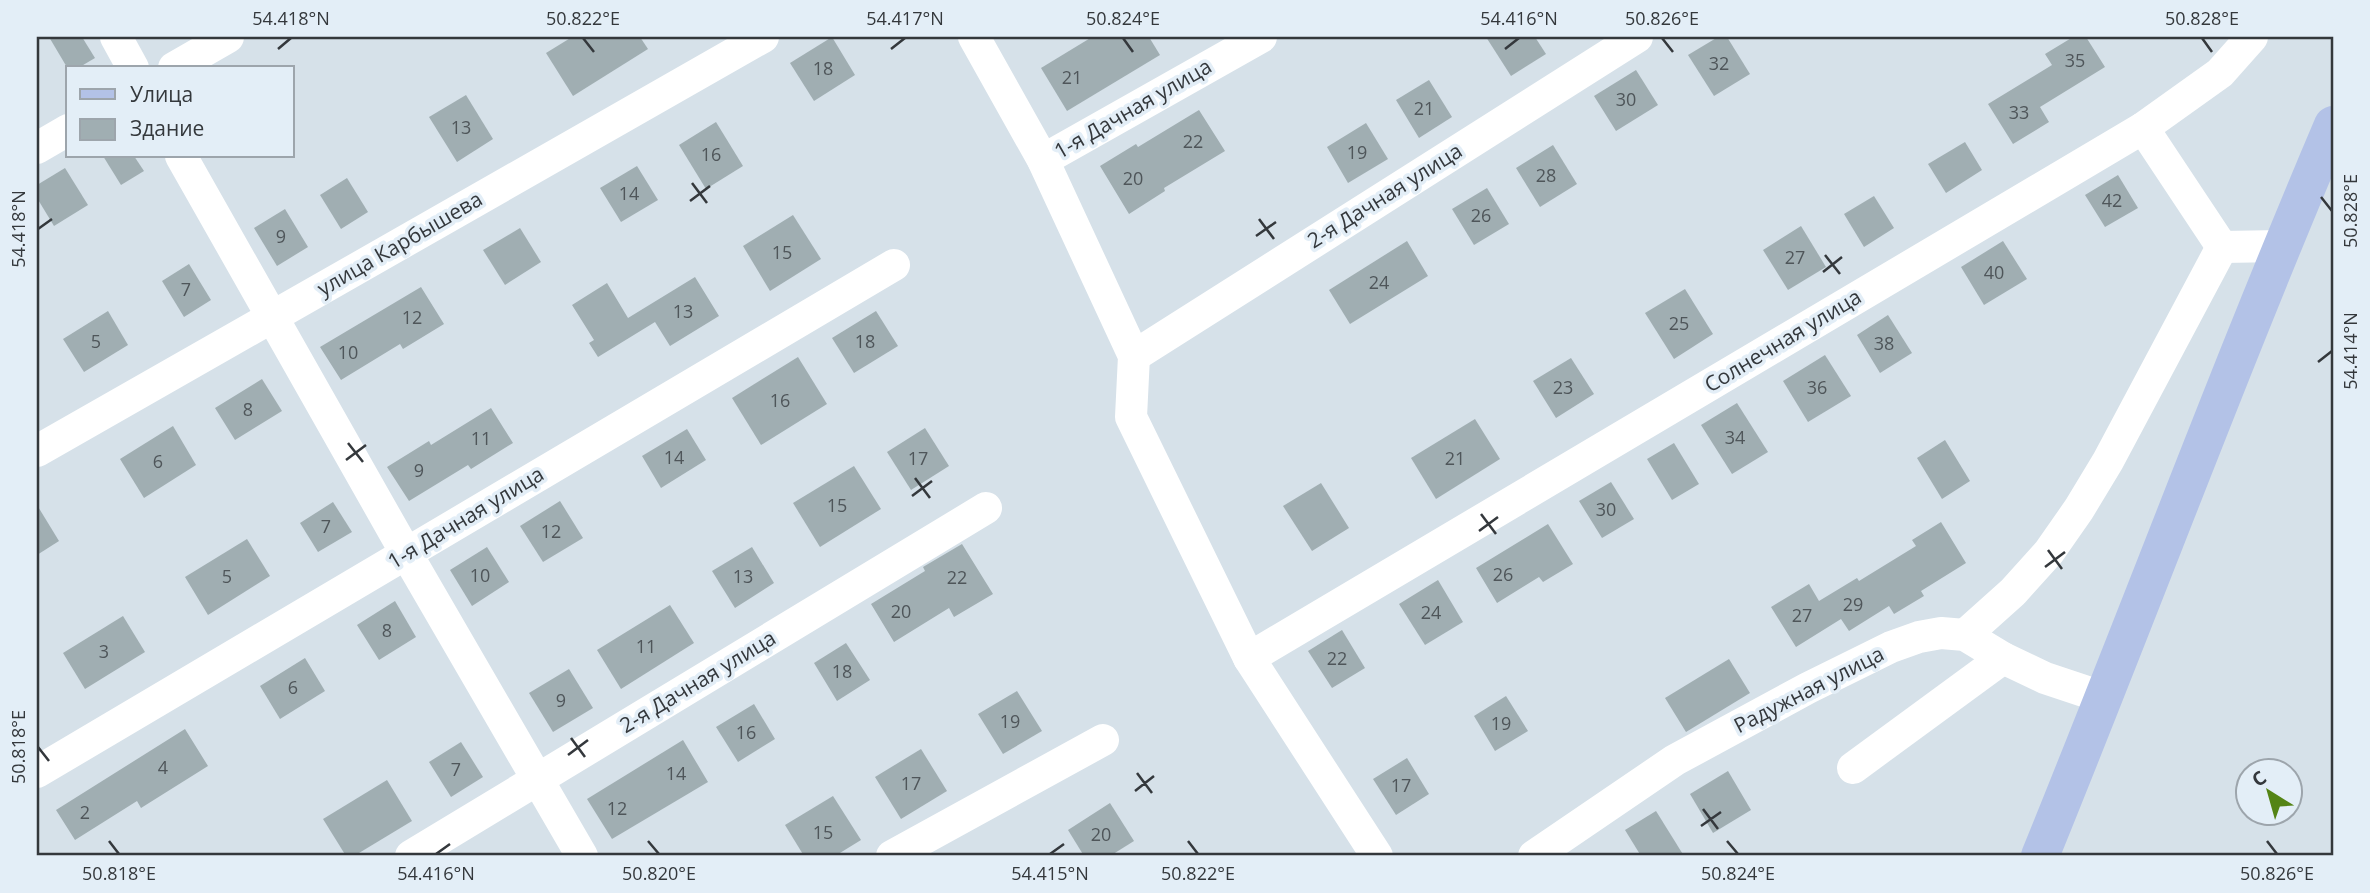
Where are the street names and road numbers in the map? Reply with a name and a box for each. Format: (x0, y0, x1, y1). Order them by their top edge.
street label: 1-я Дачная улица (1049, 52, 1216, 165)
street label: 2-я Дачная улица (1302, 136, 1467, 254)
street label: улица Карбышева (312, 184, 487, 302)
street label: Солнечная улица (1699, 282, 1866, 398)
street label: 1-я Дачная улица (382, 459, 549, 575)
street label: 2-я Дачная улица (614, 623, 781, 739)
street label: Радужная улица (1729, 639, 1888, 739)

